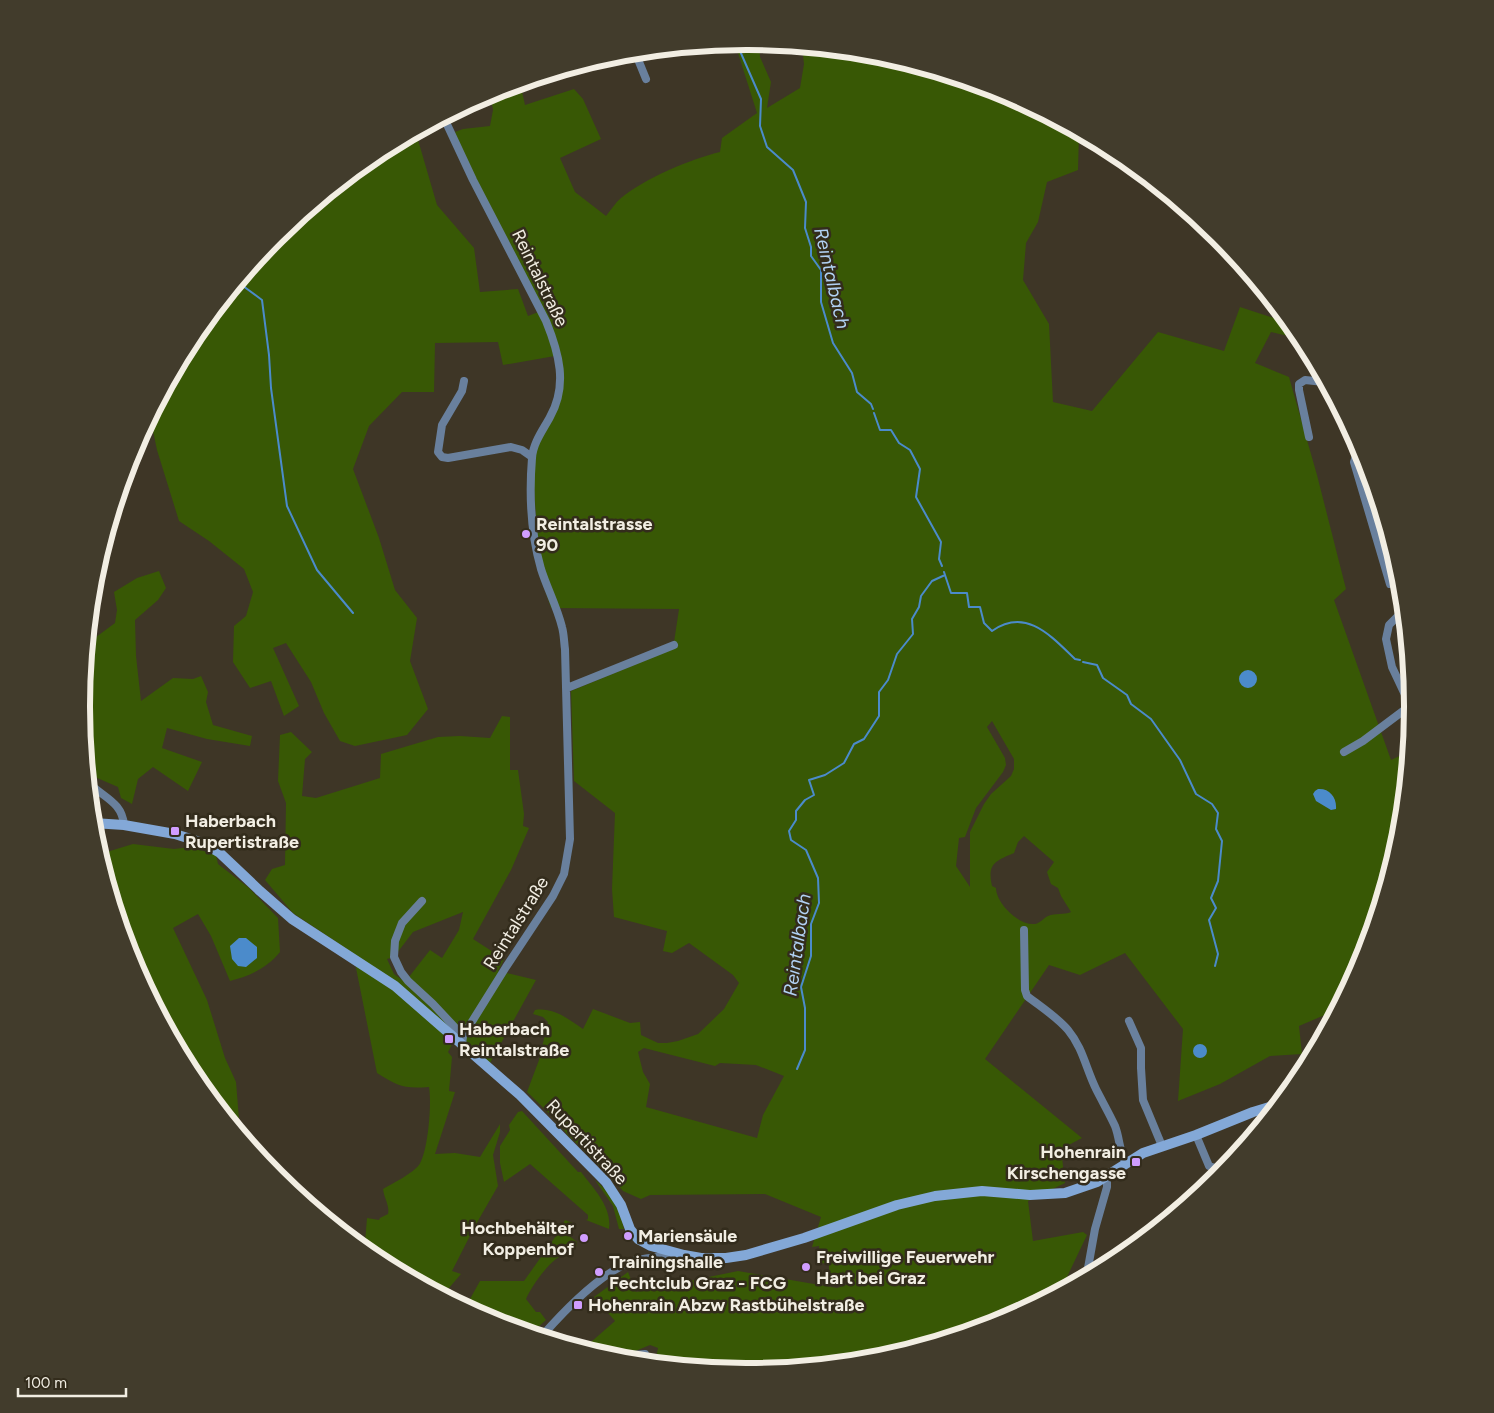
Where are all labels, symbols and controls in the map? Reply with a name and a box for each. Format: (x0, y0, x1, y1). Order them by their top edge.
water label: Reintalbach (809, 225, 855, 331)
street label: Reintalstraße (507, 226, 573, 330)
place label: Reintalstrasse 90 (536, 513, 652, 556)
marker: Reintalstrasse 90 (520, 528, 532, 540)
place label: Haberbach Rupertistraße (185, 810, 299, 853)
marker: Haberbach Rupertistraße (169, 825, 181, 837)
street label: Reintalstraße (479, 872, 553, 974)
water label: Reintalbach (778, 892, 816, 998)
place label: Haberbach Reintalstraße (459, 1018, 569, 1061)
marker: Haberbach Reintalstraße (443, 1033, 455, 1045)
street label: Rupertistraße (542, 1095, 632, 1190)
place label: Hohenrain Kirschengasse (1007, 1141, 1126, 1184)
marker: Hohenrain Kirschengasse (1130, 1156, 1142, 1168)
place label: Hochbehälter Koppenhof (461, 1217, 575, 1260)
place label: Mariensäule (638, 1225, 737, 1247)
marker: Mariensäule (622, 1230, 634, 1242)
marker: Hochbehälter Koppenhof (578, 1232, 590, 1244)
place label: Freiwillige Feuerwehr Hart bei Graz (816, 1246, 994, 1289)
place label: Trainingshalle Fechtclub Graz - FCG (609, 1251, 786, 1294)
marker: Freiwillige Feuerwehr Hart bei Graz (800, 1261, 812, 1273)
marker: Trainingshalle Fechtclub Graz - FCG (593, 1266, 605, 1278)
place label: Hohenrain Abzw Rastbühelstraße (588, 1294, 865, 1316)
marker: Hohenrain Abzw Rastbühelstraße (572, 1299, 584, 1311)
scale bar (18, 1366, 125, 1398)
text: 100 m (25, 1374, 67, 1392)

